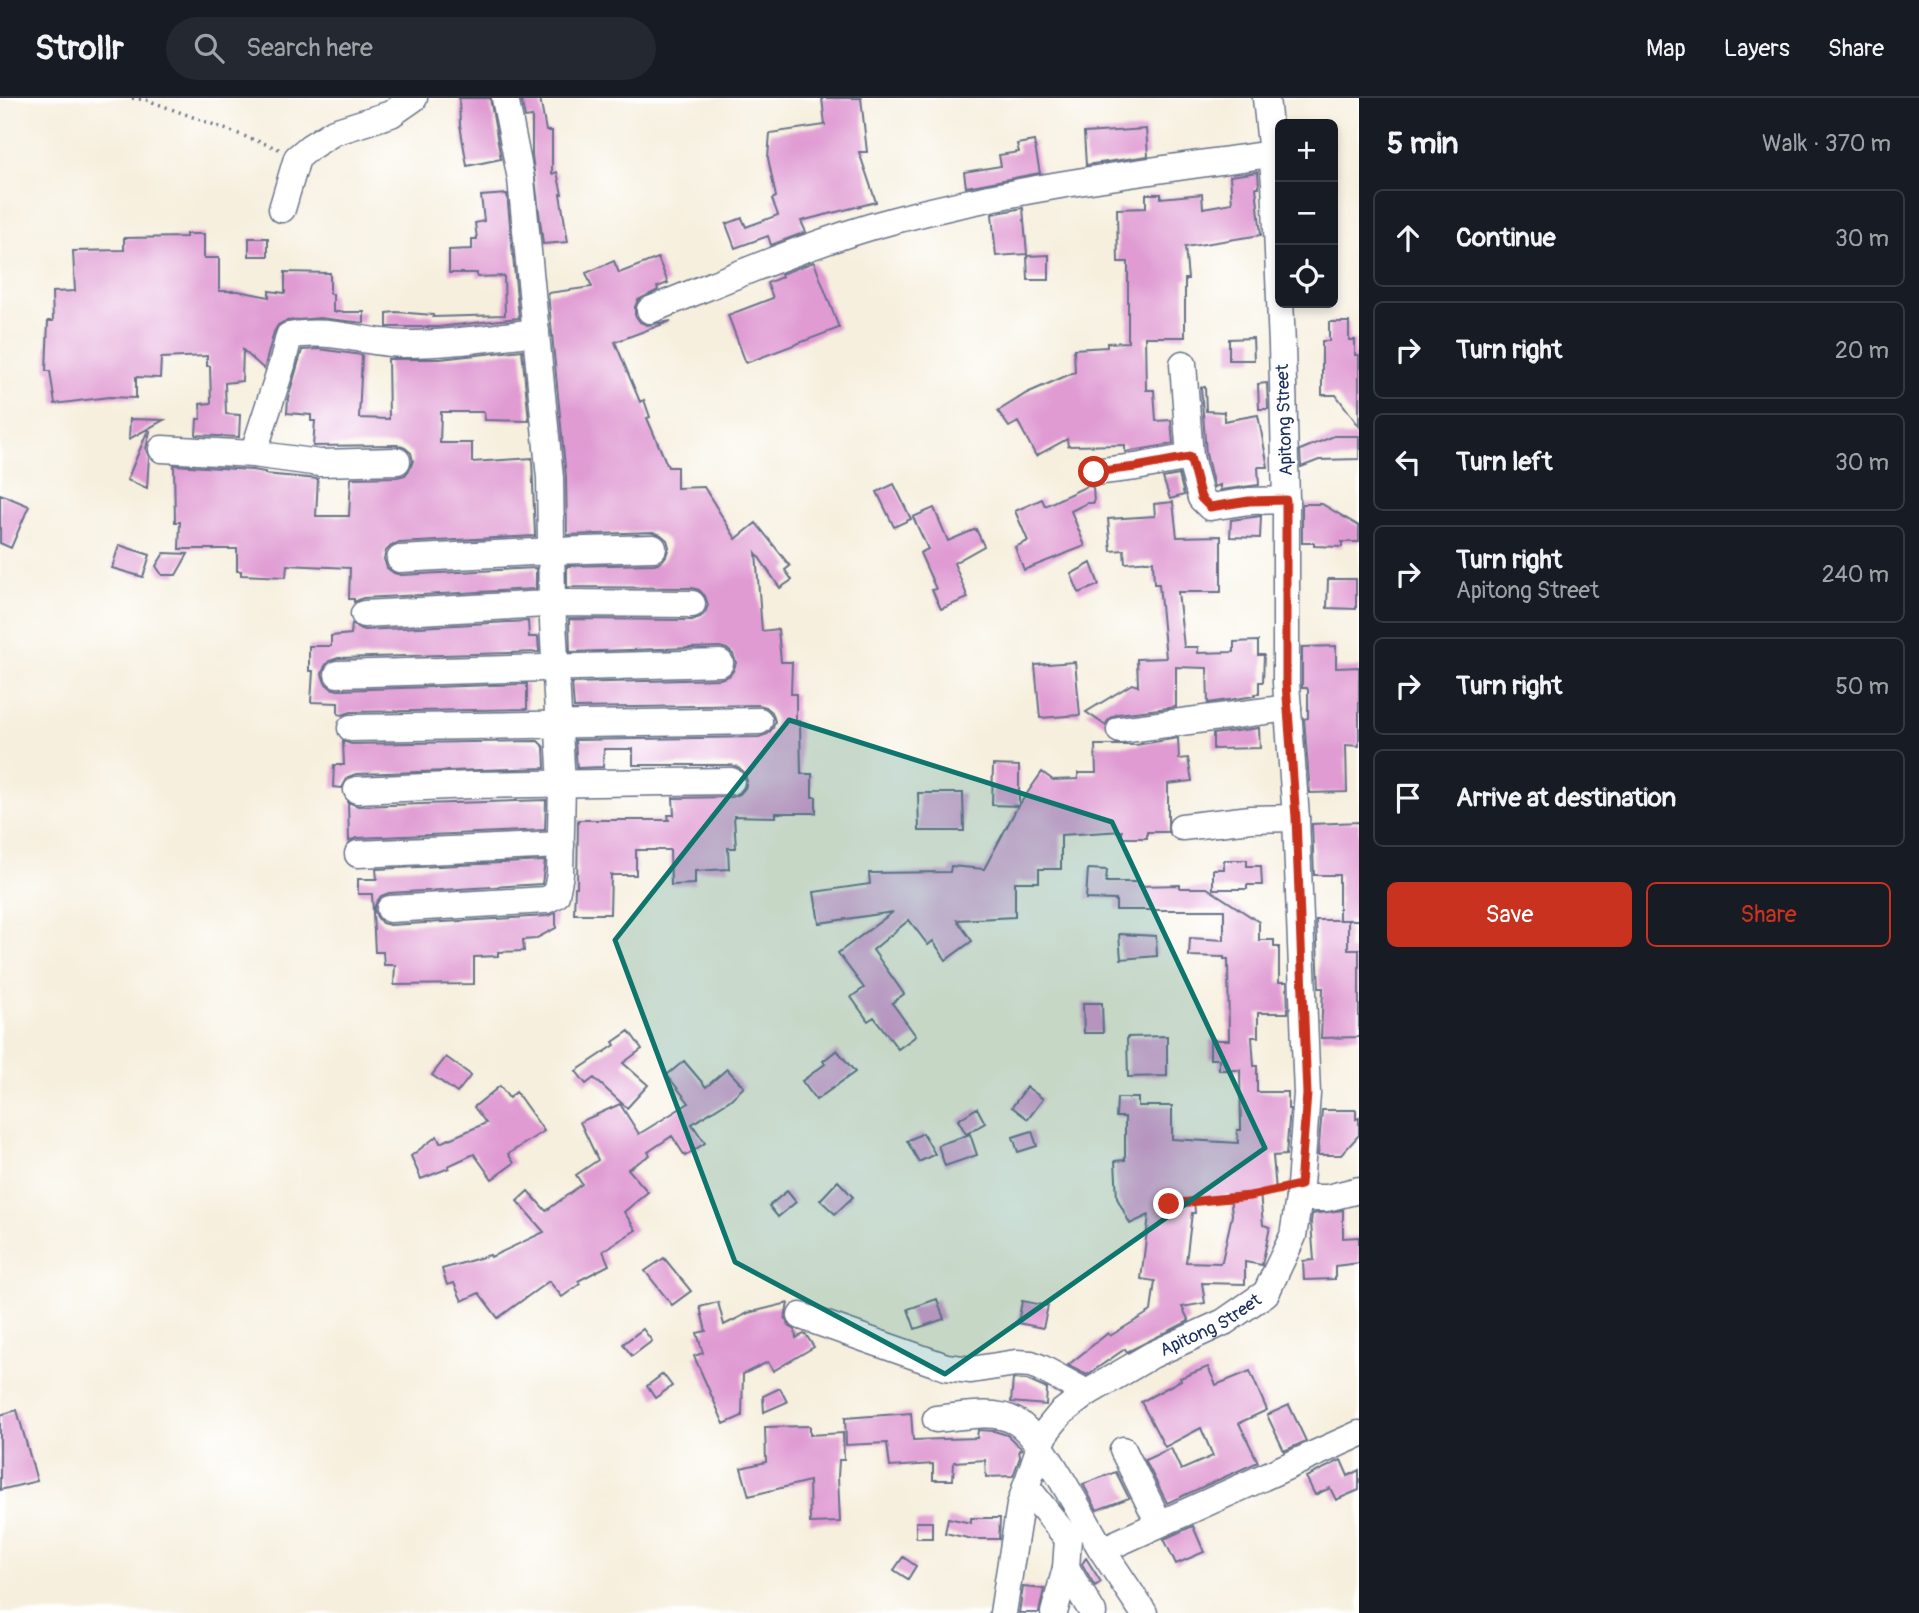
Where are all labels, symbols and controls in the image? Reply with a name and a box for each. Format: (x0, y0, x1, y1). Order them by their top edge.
search box (166, 17, 656, 80)
text: Strollr (35, 28, 124, 69)
icon: search (190, 29, 228, 67)
text: Search here (246, 32, 373, 64)
text: Map (1646, 34, 1686, 63)
text: Layers (1724, 34, 1790, 63)
text: Share (1828, 34, 1884, 63)
map controls (1275, 119, 1338, 308)
button: + (1275, 119, 1338, 182)
text: 5 min (1387, 125, 1458, 162)
text: Walk · 370 m (1762, 129, 1891, 158)
button: − (1275, 182, 1338, 245)
icon: ahead (1389, 219, 1427, 257)
text: Continue (1456, 222, 1556, 254)
text: 30 m (1835, 224, 1889, 253)
button: locate (1275, 245, 1338, 308)
icon: right (1389, 331, 1427, 369)
text: Turn right (1456, 334, 1562, 366)
text: 20 m (1835, 336, 1889, 365)
street label: Apitong Street (1271, 363, 1298, 476)
icon: left (1389, 443, 1427, 481)
text: Turn left (1456, 446, 1552, 478)
text: 30 m (1835, 448, 1889, 477)
route start (1078, 456, 1109, 487)
text: Turn right (1456, 544, 1562, 576)
icon: right (1389, 555, 1427, 593)
text: 240 m (1822, 560, 1889, 589)
text: Apitong Street (1456, 576, 1599, 605)
icon: right (1389, 667, 1427, 705)
text: Turn right (1456, 670, 1562, 702)
text: 50 m (1835, 672, 1889, 701)
icon: arrive (1389, 779, 1427, 817)
text: Arrive at destination (1456, 782, 1676, 814)
button: Save (1387, 882, 1632, 947)
button: Share (1646, 882, 1891, 947)
route end (1153, 1188, 1184, 1219)
street label: Apitong Street (1156, 1288, 1267, 1362)

